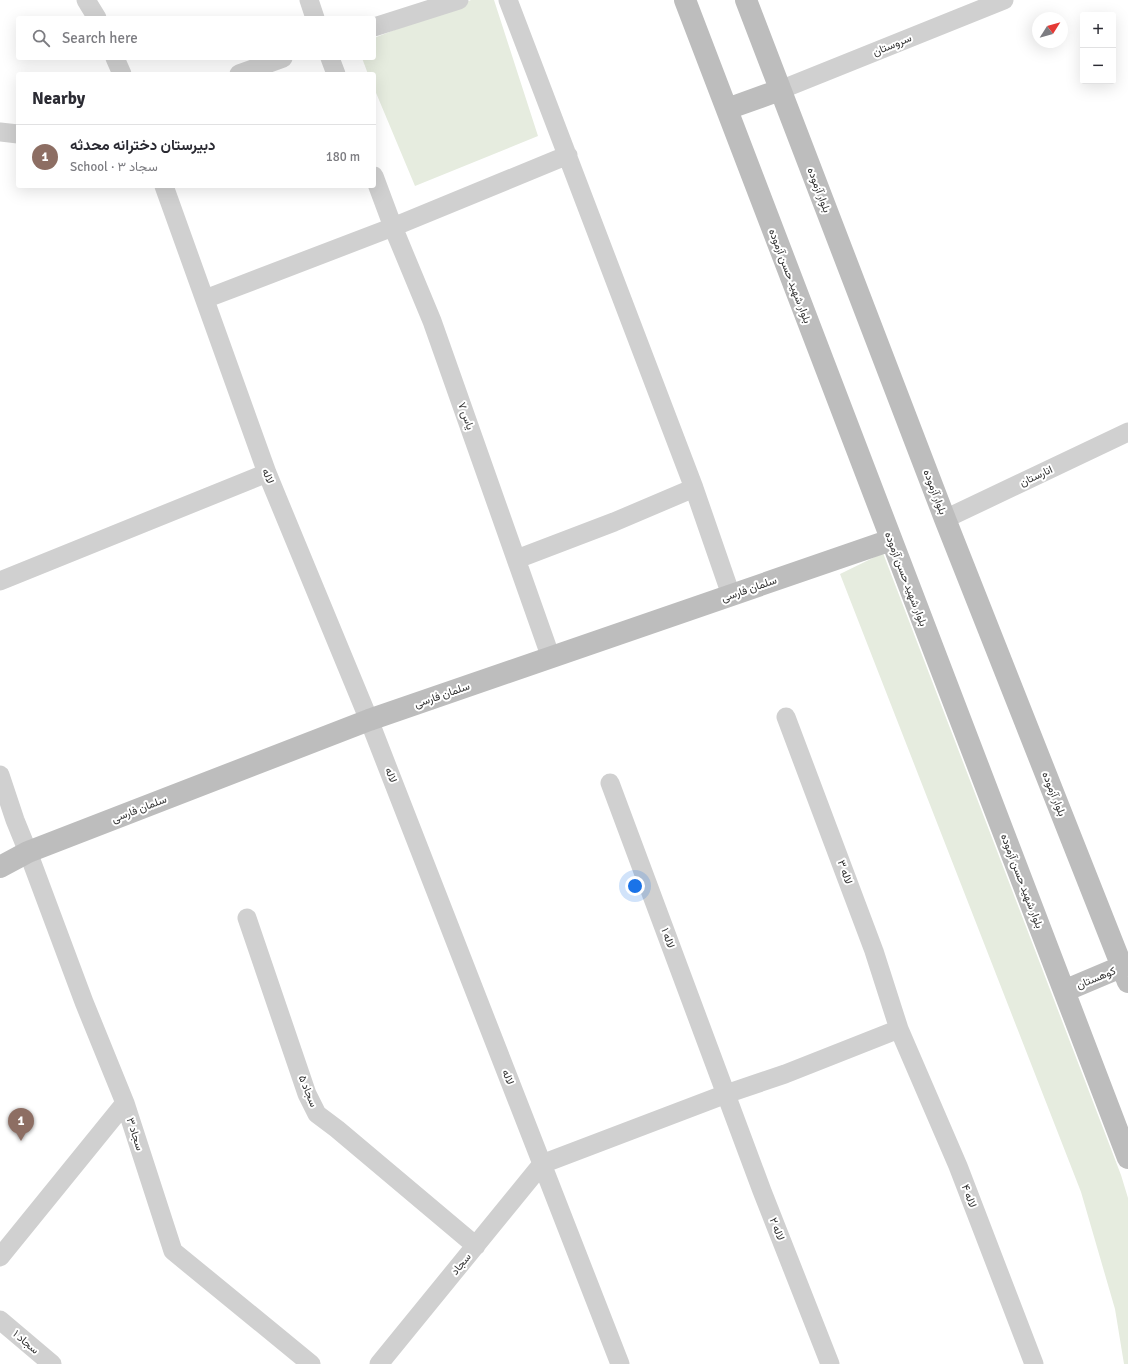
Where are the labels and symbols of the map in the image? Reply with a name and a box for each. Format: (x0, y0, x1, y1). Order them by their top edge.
north arrow (1032, 12, 1068, 48)
street label: سروستان (871, 31, 914, 59)
street label: بلوار آزموده (805, 166, 833, 214)
street label: بلوار شهید حسن آزموده (766, 227, 814, 325)
street label: یاس ۷ (455, 401, 477, 431)
street label: انارستان (1018, 463, 1054, 489)
street label: لاله (259, 467, 277, 485)
street label: بلوار آزموده (921, 468, 949, 516)
street label: بلوار شهید حسن آزموده (882, 530, 930, 628)
street label: سلمان فارسی (720, 573, 779, 605)
street label: سلمان فارسی (413, 679, 472, 711)
street label: لاله (382, 766, 400, 784)
street label: بلوار آزموده (1039, 770, 1069, 818)
street label: سلمان فارسی (110, 792, 169, 825)
street label: بلوار شهید حسن آزموده (998, 832, 1046, 930)
street label: لاله ۳ (835, 858, 855, 886)
your location (625, 876, 645, 896)
street label: لاله ۱ (658, 926, 678, 950)
street label: کوهستان (1074, 964, 1118, 992)
street label: لاله (499, 1068, 517, 1086)
street label: سجاد ۵ (296, 1073, 320, 1109)
pin: 1 (8, 1108, 34, 1141)
street label: سجاد ۳ (124, 1116, 147, 1152)
street label: لاله ۴ (959, 1183, 979, 1209)
street label: لاله ۲ (767, 1216, 787, 1242)
street label: سجاد (448, 1250, 474, 1278)
street label: سجاد ۱ (10, 1327, 42, 1357)

